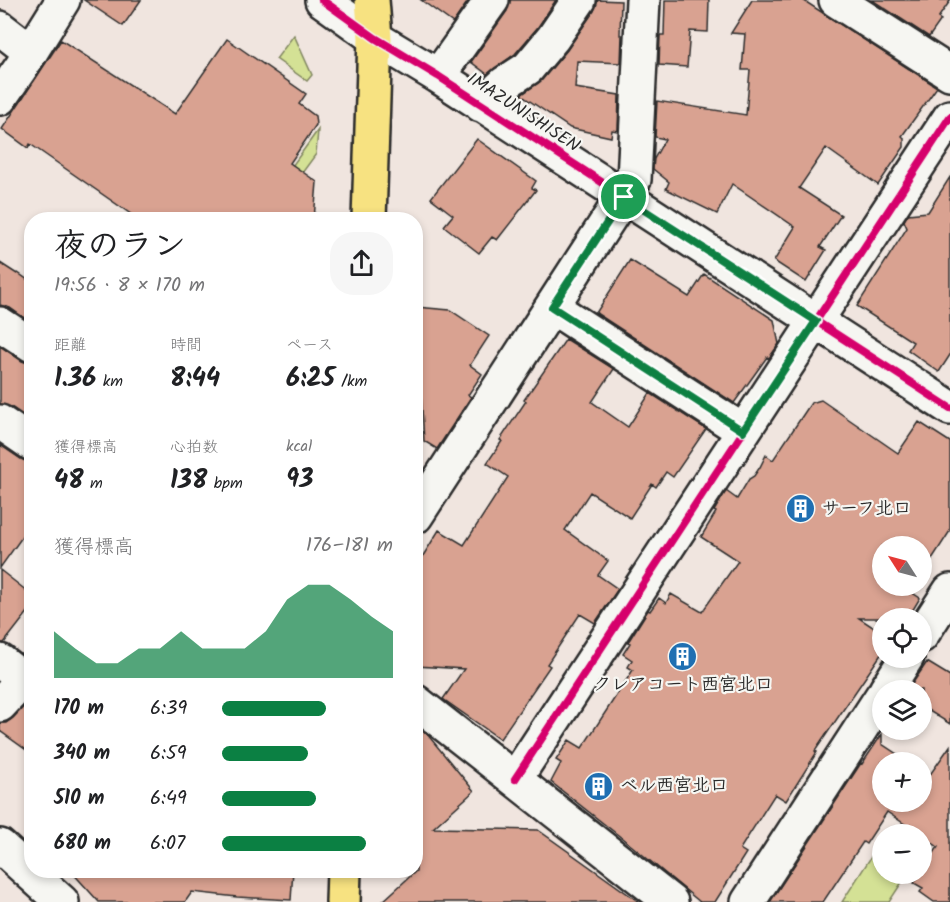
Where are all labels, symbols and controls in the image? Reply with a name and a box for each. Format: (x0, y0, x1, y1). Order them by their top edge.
street label: IMAZUNISHISEN (461, 65, 585, 161)
pin (598, 171, 649, 222)
icon: arrive (607, 180, 640, 213)
text: 夜のラン (54, 221, 186, 274)
button: share (330, 232, 393, 295)
text: 19:56 · 8 × 170 m (54, 270, 205, 302)
text: 距離 (54, 333, 86, 358)
text: 時間 (170, 333, 202, 358)
text: ペース (286, 333, 333, 358)
text: 1.36 (54, 358, 96, 400)
text: 8:44 (170, 358, 220, 400)
text: 6:25 (286, 358, 335, 400)
text: km (96, 369, 123, 394)
text: /km (335, 369, 367, 394)
text: kcal (286, 434, 312, 459)
text: 獲得標高 (54, 435, 118, 460)
text: 心拍数 (170, 435, 218, 460)
text: 93 (286, 459, 313, 501)
text: 48 (54, 460, 84, 502)
text: 138 (170, 460, 207, 502)
text: m (84, 471, 103, 496)
text: bpm (207, 471, 243, 496)
building icon: サーフ北口 (785, 493, 817, 525)
place label: サーフ北口 (822, 495, 911, 524)
text: 176–181 m (306, 530, 393, 562)
text: 獲得標高 (54, 532, 134, 564)
north arrow (872, 536, 932, 596)
map controls (872, 536, 932, 884)
button: locate (872, 608, 932, 668)
building icon: クレアコート西宮北口 (667, 640, 699, 672)
place label: クレアコート西宮北口 (593, 671, 773, 700)
button: layers (872, 680, 932, 740)
text: 170 m (54, 693, 104, 725)
text: 6:39 (150, 693, 187, 725)
text: 340 m (54, 738, 110, 770)
text: 6:59 (150, 738, 187, 770)
button: + (872, 752, 932, 812)
building icon: ベル西宮北口 (583, 770, 615, 802)
place label: ベル西宮北口 (620, 772, 728, 801)
text: 510 m (54, 783, 105, 815)
text: 6:49 (150, 783, 187, 815)
button: − (872, 824, 932, 884)
text: 680 m (54, 828, 111, 860)
text: 6:07 (150, 828, 185, 860)

